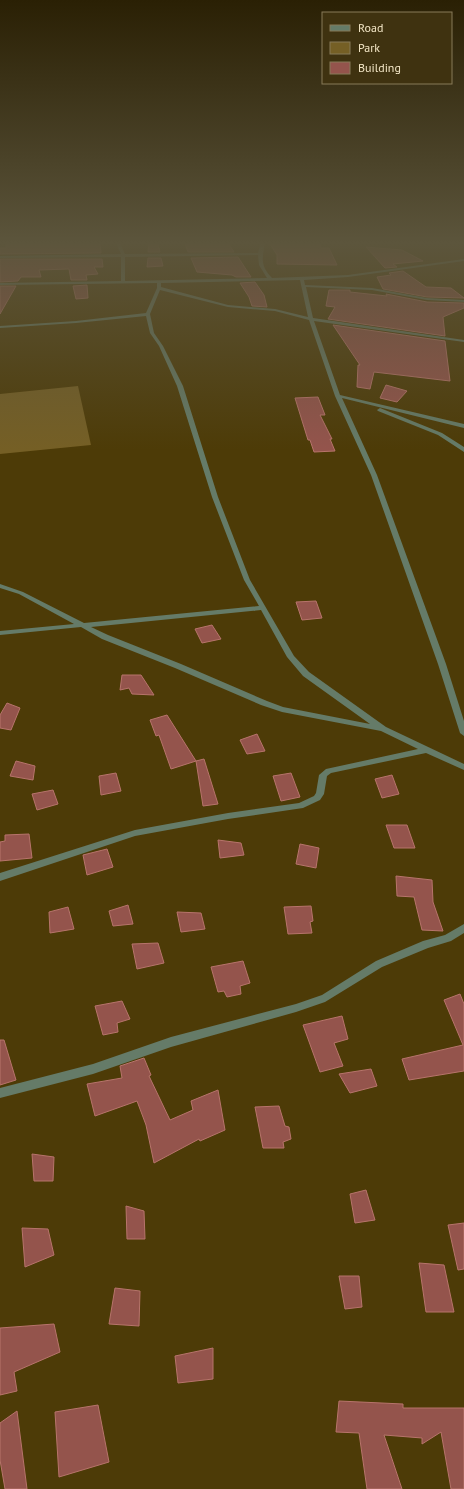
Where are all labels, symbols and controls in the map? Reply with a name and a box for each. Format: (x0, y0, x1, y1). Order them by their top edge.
legend (322, 12, 452, 84)
text: Road (358, 20, 383, 35)
text: Park (358, 40, 380, 55)
text: Building (358, 60, 401, 75)

